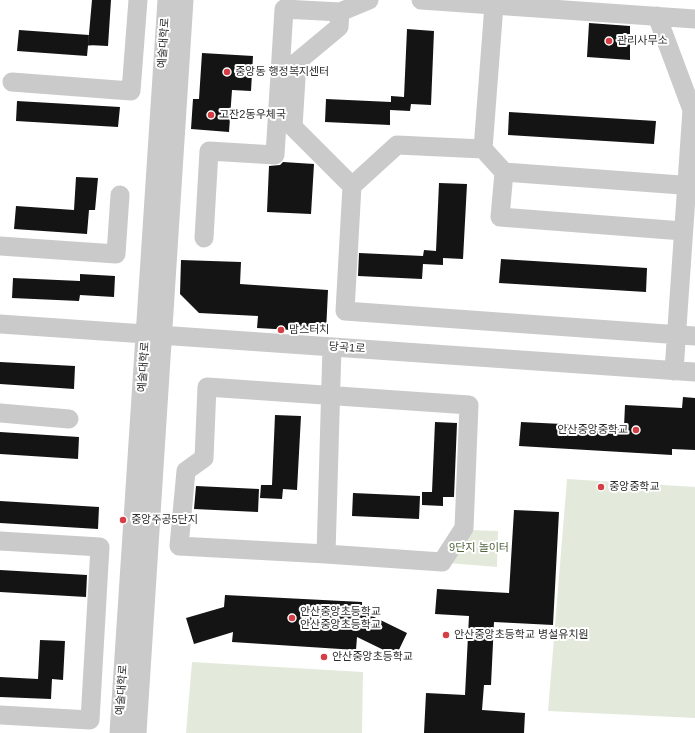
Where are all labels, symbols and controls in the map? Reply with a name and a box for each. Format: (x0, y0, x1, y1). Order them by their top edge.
street label: 예술대학로 (156, 17, 172, 69)
place label: 관리사무소 (617, 34, 668, 48)
marker: 관리사무소 (604, 36, 614, 46)
place label: 중앙동 행정복지센터 (235, 65, 329, 79)
marker: 중앙동 행정복지센터 (222, 67, 232, 77)
place label: 고잔2동우체국 (219, 108, 286, 122)
marker: 고잔2동우체국 (206, 110, 216, 120)
place label: 맘스터치 (289, 323, 329, 337)
marker: 맘스터치 (276, 325, 286, 335)
street label: 당곡1로 (328, 340, 366, 356)
street label: 예술대학로 (136, 341, 152, 393)
place label: 안산중앙중학교 (557, 423, 628, 437)
marker: 안산중앙중학교 (631, 425, 641, 435)
place label: 중앙중학교 (609, 480, 660, 494)
marker: 중앙중학교 (596, 482, 606, 492)
place label: 중앙주공5단지 (131, 513, 198, 527)
marker: 중앙주공5단지 (118, 515, 128, 525)
park label: 9단지 놀이터 (449, 541, 509, 555)
place label: 안산중앙초등학교 안산중앙초등학교 (300, 605, 381, 631)
marker: 안산중앙초등학교 안산중앙초등학교 (287, 613, 297, 623)
place label: 안산중앙초등학교 병설유치원 (454, 628, 589, 642)
marker: 안산중앙초등학교 병설유치원 (441, 630, 451, 640)
place label: 안산중앙초등학교 (332, 650, 413, 664)
marker: 안산중앙초등학교 (319, 652, 329, 662)
street label: 예술대학로 (114, 664, 130, 716)

